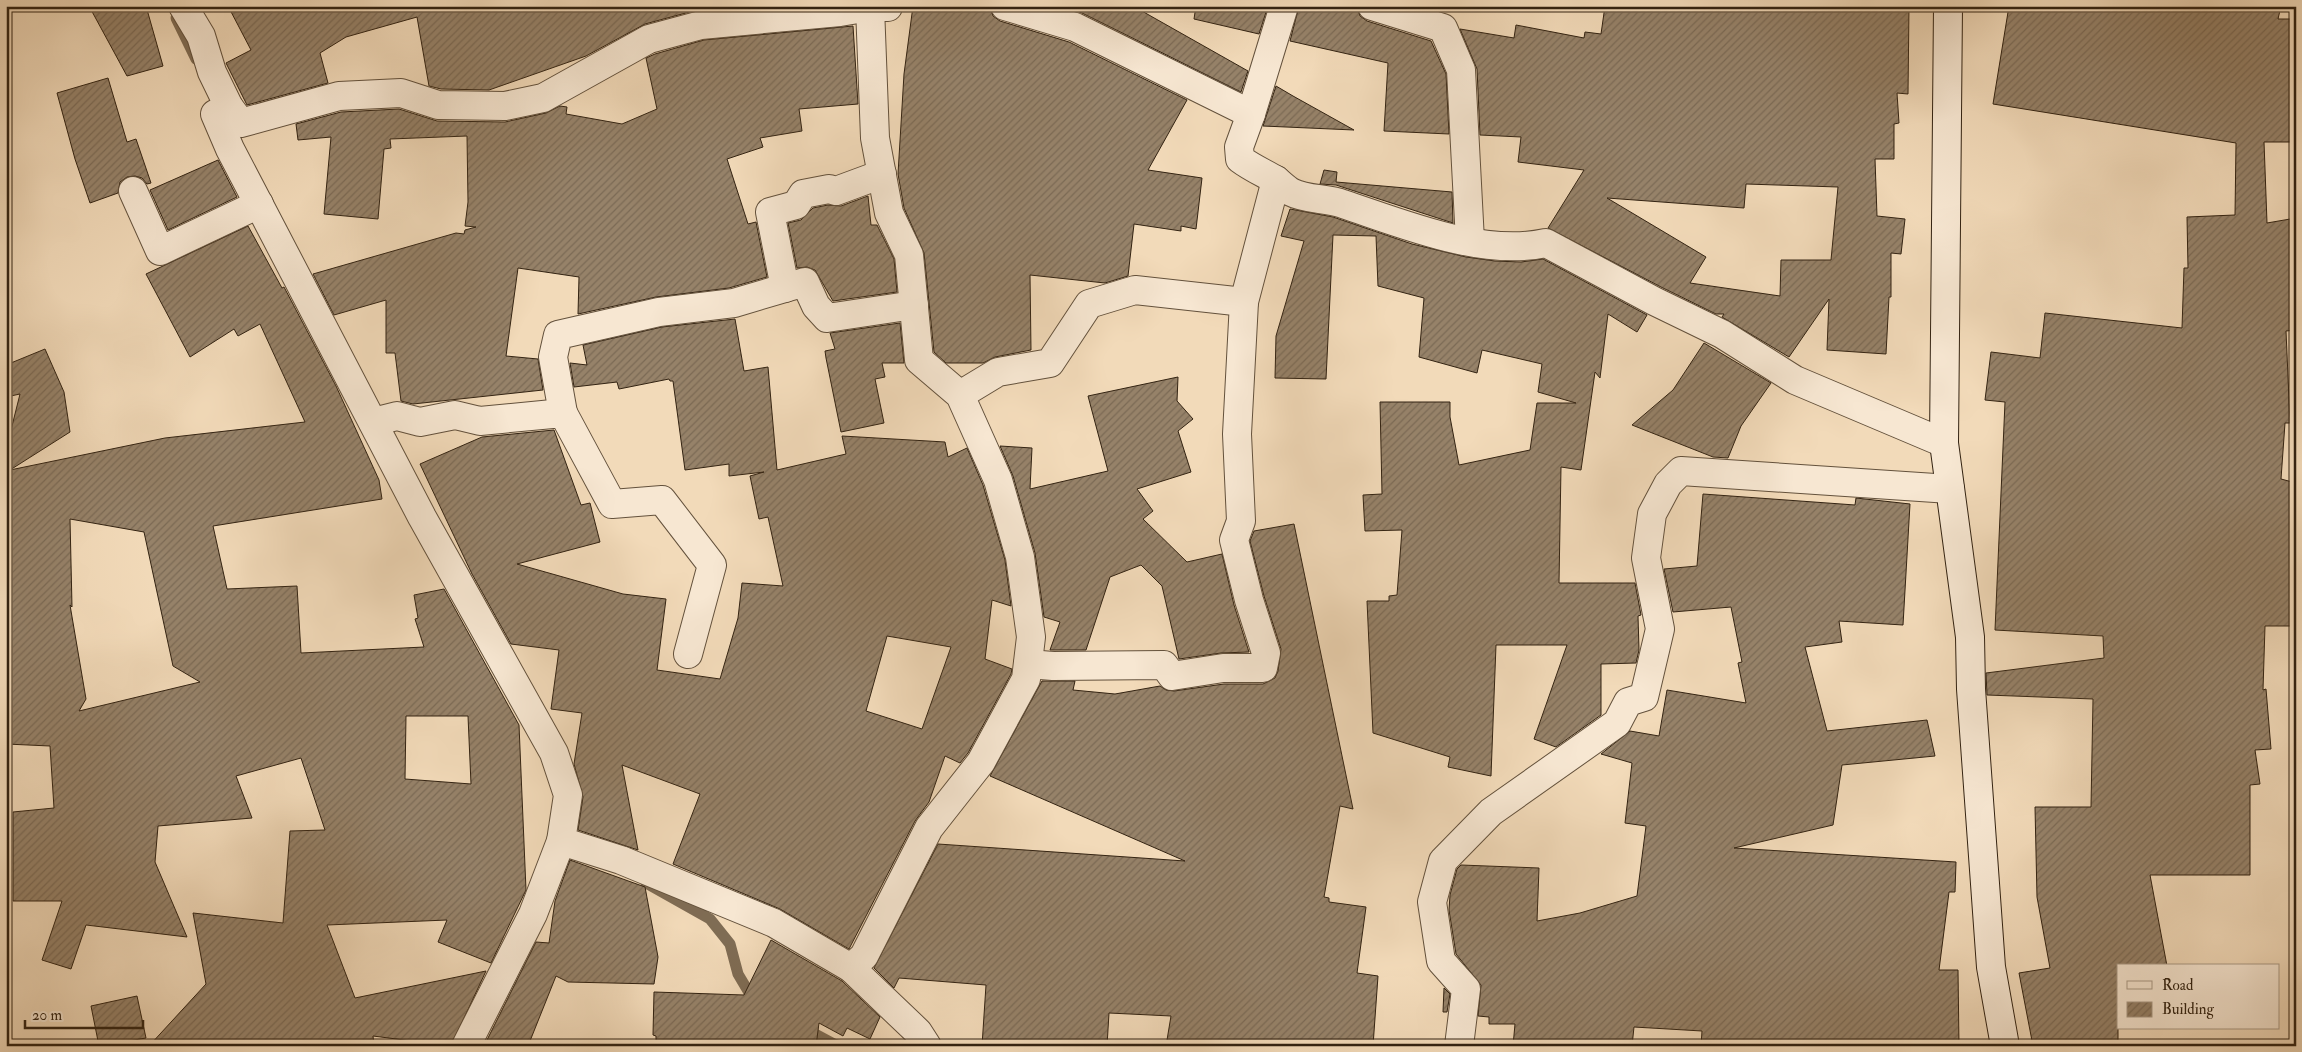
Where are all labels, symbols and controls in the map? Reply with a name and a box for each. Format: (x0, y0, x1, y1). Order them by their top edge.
legend (2117, 964, 2280, 1030)
text: Road (2162, 976, 2194, 995)
scale bar (25, 997, 142, 1029)
text: Building (2162, 1000, 2214, 1019)
text: 20 m (32, 1006, 62, 1025)

